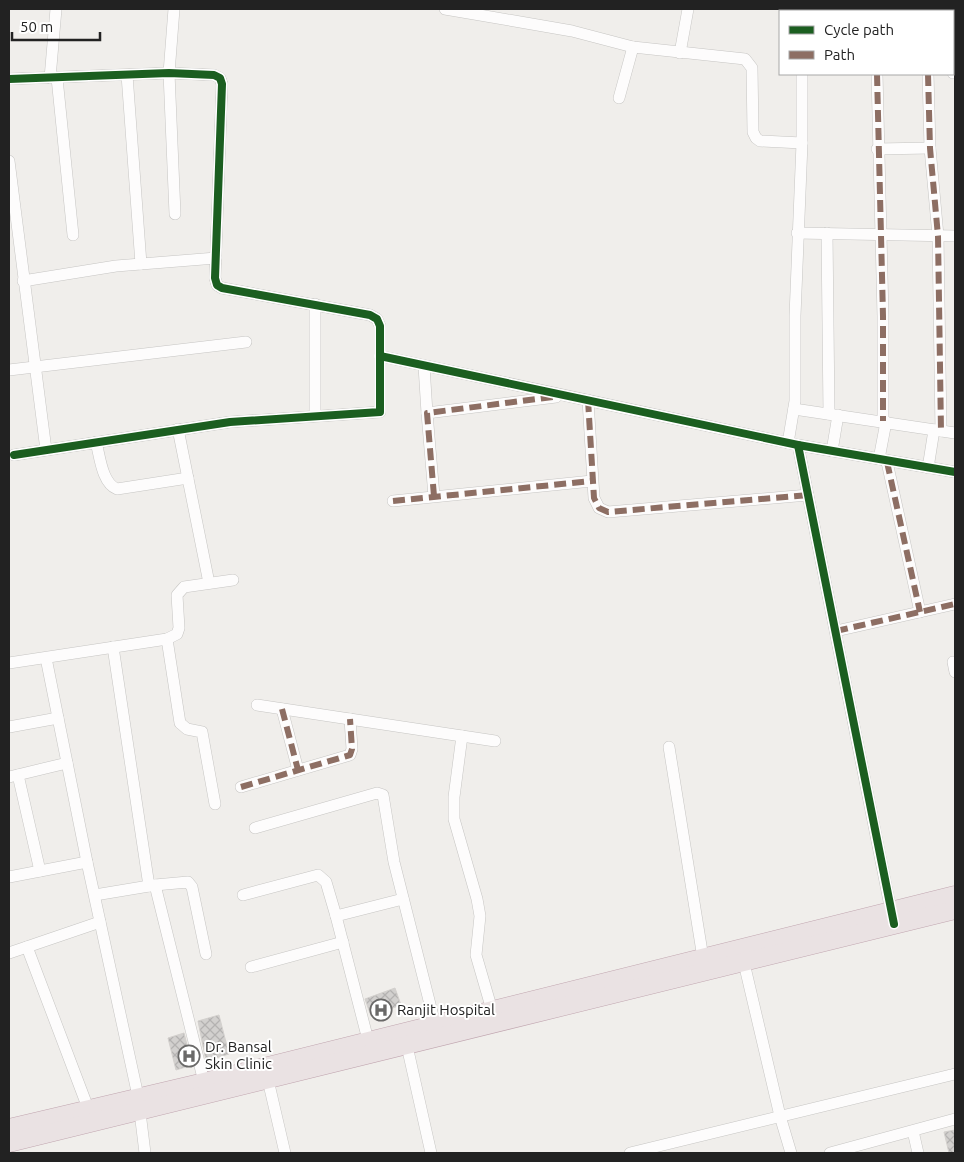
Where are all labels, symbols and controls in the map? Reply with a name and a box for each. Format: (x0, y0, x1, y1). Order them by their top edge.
scale bar (12, 10, 100, 42)
legend (779, 10, 954, 75)
text: 50 m (20, 18, 53, 35)
text: Cycle path (824, 21, 894, 38)
text: Path (824, 46, 855, 63)
hospital icon: Ranjit Hospital (369, 998, 393, 1022)
place label: Ranjit Hospital (397, 1001, 495, 1018)
place label: Dr. Bansal Skin Clinic (205, 1038, 272, 1072)
hospital icon: Dr. Bansal Skin Clinic (177, 1044, 201, 1068)

